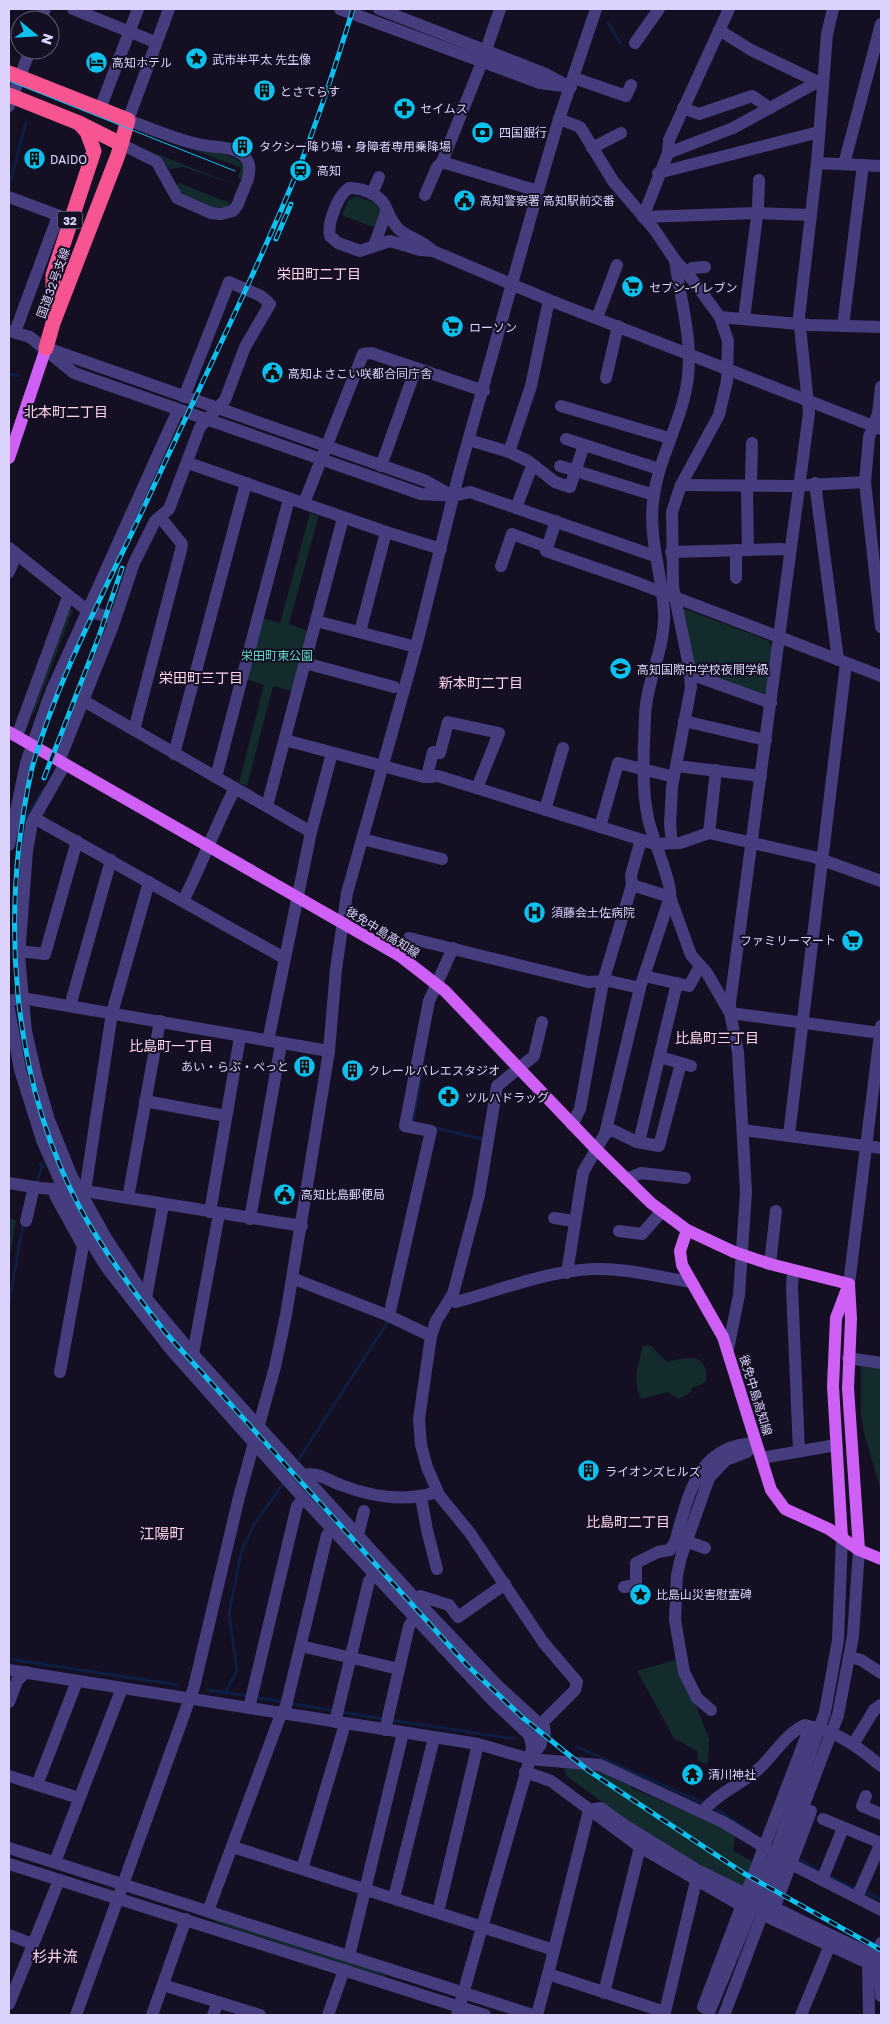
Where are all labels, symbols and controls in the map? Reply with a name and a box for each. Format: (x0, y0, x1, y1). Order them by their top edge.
north arrow (10, 10, 60, 60)
text: N (38, 31, 58, 47)
place icon: 武市半平太 先生像 (184, 47, 208, 71)
hotel icon: 高知ホテル (84, 50, 108, 74)
place label: 武市半平太 先生像 (212, 52, 311, 67)
place label: 高知ホテル (112, 55, 172, 70)
building icon: とさてらす (252, 79, 276, 103)
place label: とさてらす (280, 84, 340, 99)
pharmacy icon: セイムス (392, 96, 416, 120)
place label: セイムス (420, 101, 468, 116)
bank icon: 四国銀行 (471, 120, 495, 144)
place label: 四国銀行 (499, 125, 547, 140)
building icon: タクシー降り場・身障者専用乗降場 (231, 134, 255, 158)
place label: タクシー降り場・身障者専用乗降場 (259, 139, 451, 154)
building icon: DAIDO (22, 147, 46, 171)
place label: DAIDO (50, 152, 87, 167)
station icon: 高知 (289, 158, 313, 182)
place label: 高知 (317, 163, 341, 178)
public building icon: 高知警察署 高知駅前交番 (452, 188, 476, 212)
place label: 高知警察署 高知駅前交番 (480, 193, 615, 208)
road number: 32 (58, 212, 82, 228)
street label: 国道32号支線 (33, 246, 73, 320)
district label: 栄田町二丁目 (277, 265, 361, 282)
supermarket icon: セブン-イレブン (621, 275, 645, 299)
place label: セブン-イレブン (649, 280, 738, 295)
supermarket icon: ローソン (441, 315, 465, 339)
place label: ローソン (469, 320, 517, 335)
public building icon: 高知よさこい咲都合同庁舎 (260, 361, 284, 385)
place label: 高知よさこい咲都合同庁舎 (288, 366, 432, 381)
district label: 北本町二丁目 (24, 403, 108, 420)
park label: 栄田町東公園 (241, 648, 313, 663)
school or university icon: 高知国際中学校夜間学級 (609, 657, 633, 681)
place label: 高知国際中学校夜間学級 (637, 662, 769, 677)
district label: 栄田町三丁目 (159, 669, 243, 686)
district label: 新本町二丁目 (439, 674, 523, 691)
hospital icon: 須藤会土佐病院 (523, 900, 547, 924)
street label: 後免中島高知線 (343, 903, 423, 961)
place label: 須藤会土佐病院 (551, 905, 635, 920)
supermarket icon: ファミリーマート (840, 928, 864, 952)
place label: ファミリーマート (740, 933, 836, 948)
district label: 比島町三丁目 (675, 1029, 759, 1046)
district label: 比島町一丁目 (129, 1037, 213, 1054)
building icon: あい・らぶ・ぺっと (293, 1054, 317, 1078)
building icon: クレールバレエスタジオ (340, 1058, 364, 1082)
place label: あい・らぶ・ぺっと (181, 1059, 289, 1074)
place label: クレールバレエスタジオ (368, 1063, 500, 1078)
pharmacy icon: ツルハドラッグ (437, 1085, 461, 1109)
place label: ツルハドラッグ (465, 1090, 549, 1105)
public building icon: 高知比島郵便局 (273, 1182, 297, 1206)
place label: 高知比島郵便局 (301, 1187, 385, 1202)
street label: 後免中島高知線 (737, 1353, 775, 1437)
building icon: ライオンズヒルズ (577, 1459, 601, 1483)
place label: ライオンズヒルズ (605, 1464, 701, 1479)
district label: 比島町二丁目 (586, 1513, 670, 1530)
district label: 江陽町 (139, 1524, 185, 1542)
place icon: 比島山災害慰霊碑 (628, 1582, 652, 1606)
place label: 比島山災害慰霊碑 (656, 1587, 752, 1602)
temple icon: 清川神社 (680, 1762, 704, 1786)
place label: 清川神社 (708, 1767, 756, 1782)
district label: 杉井流 (32, 1947, 78, 1965)

